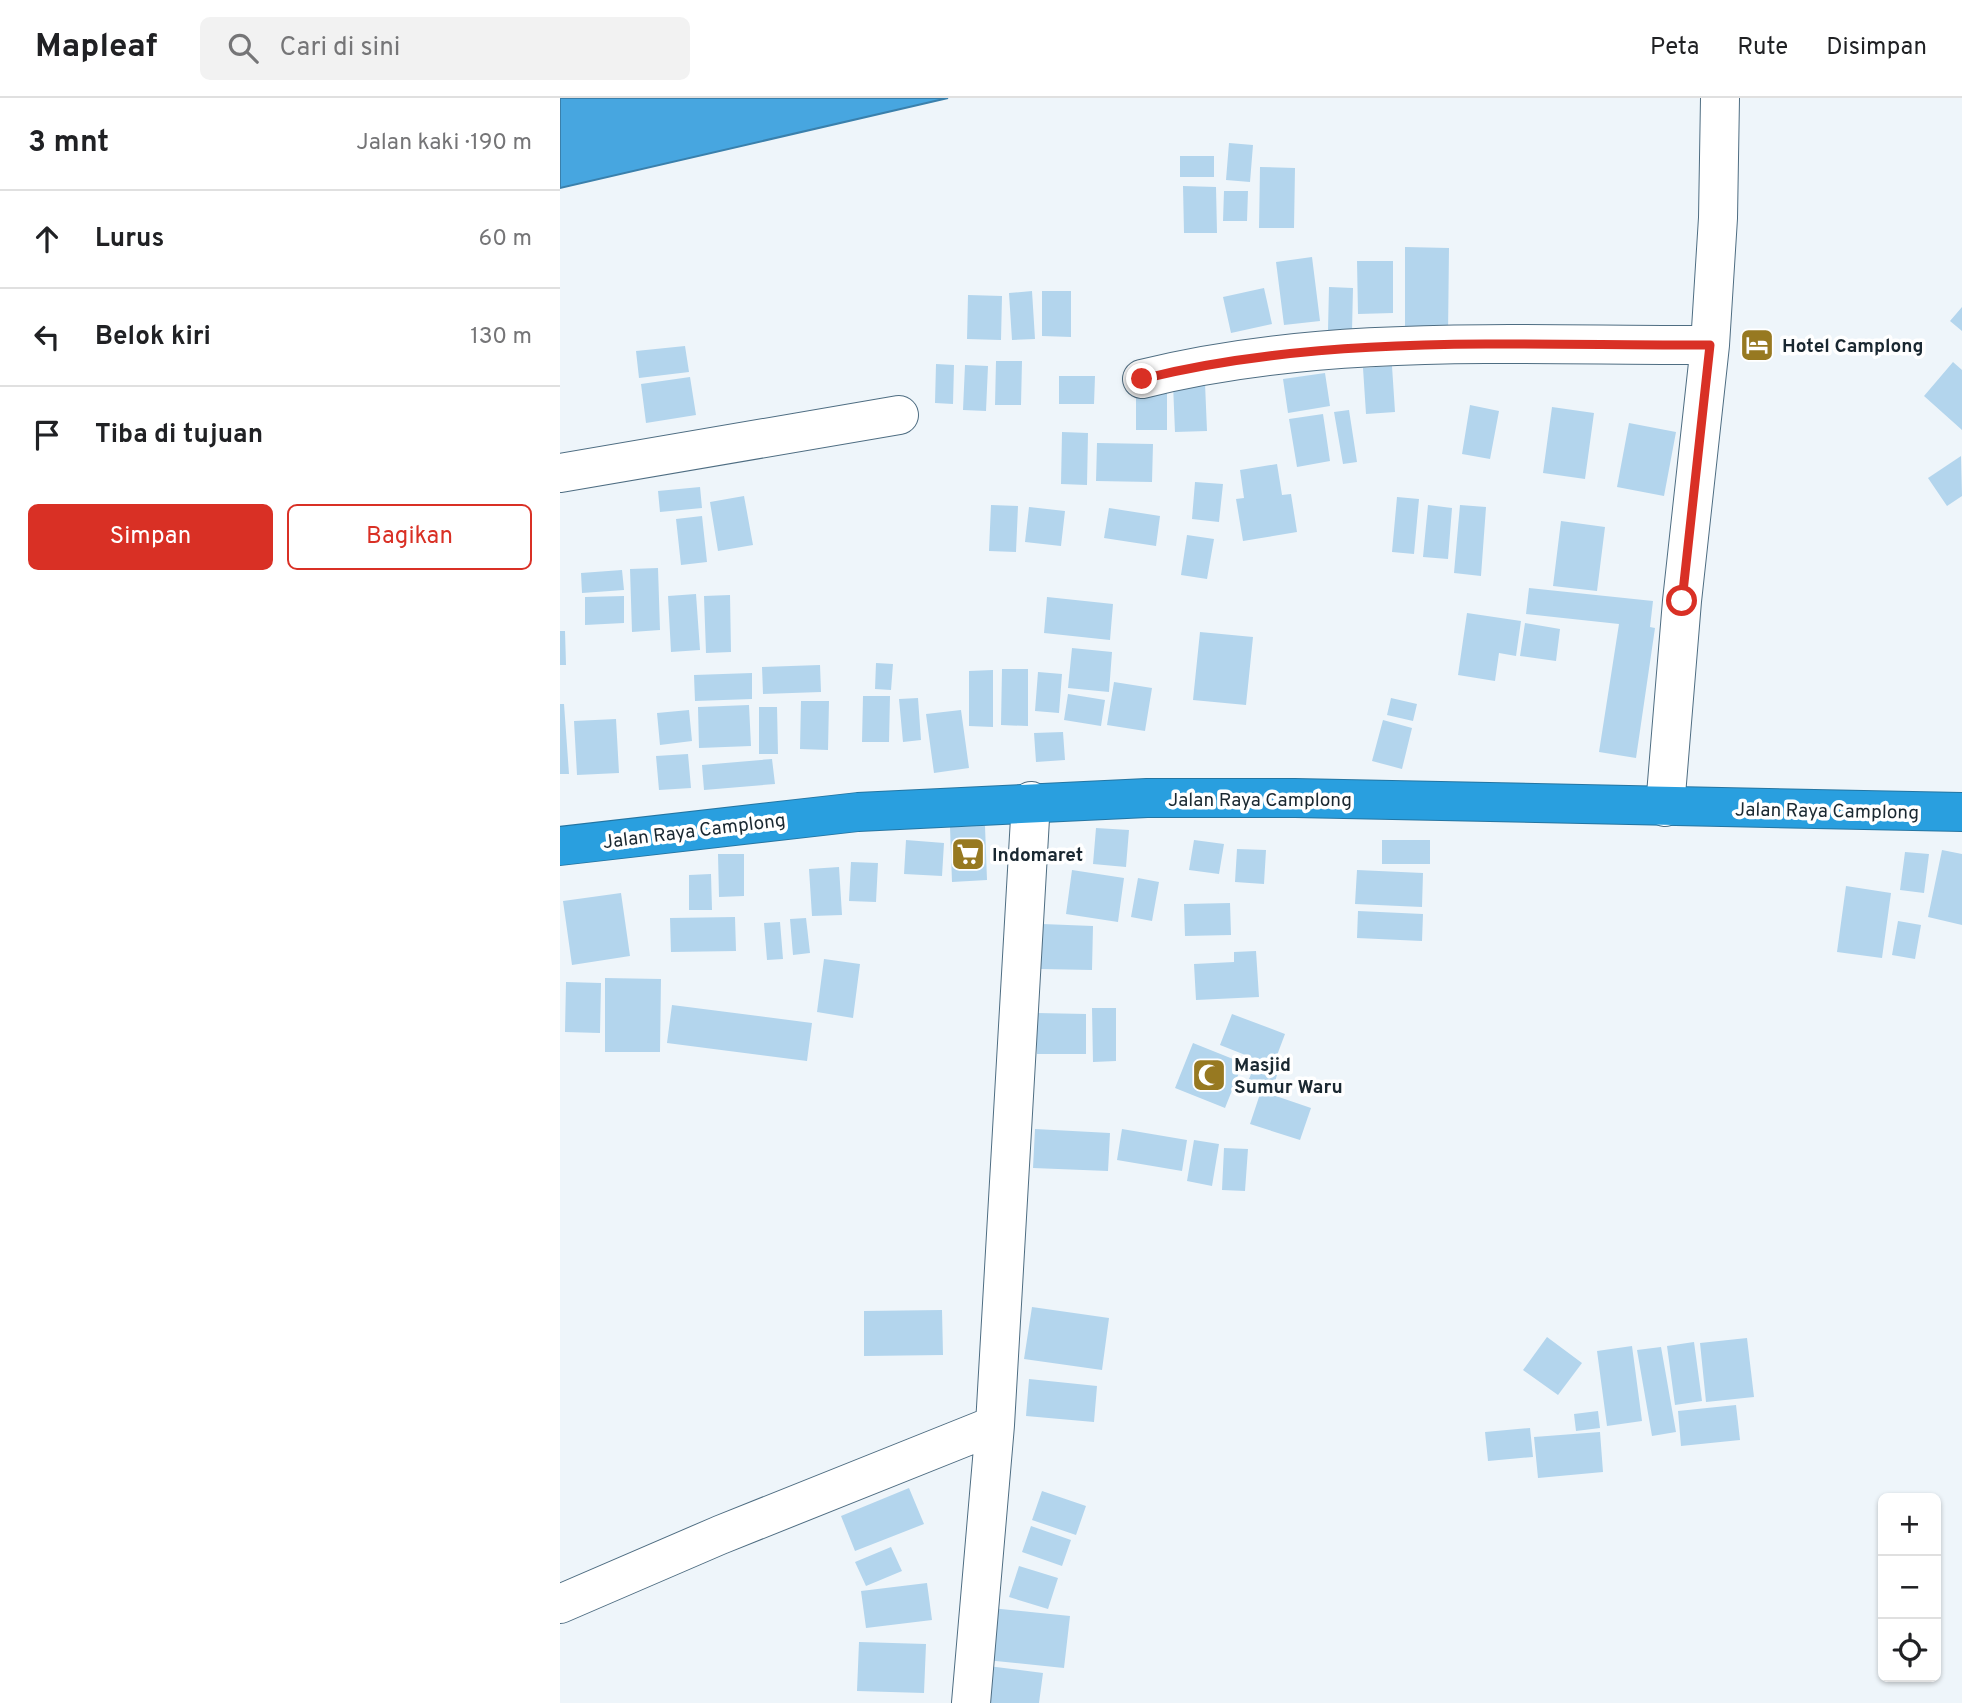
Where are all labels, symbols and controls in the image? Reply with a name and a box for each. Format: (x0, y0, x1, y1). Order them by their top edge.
search box (200, 17, 690, 80)
text: Mapleaf (35, 27, 158, 69)
icon: search (224, 29, 262, 67)
text: Cari di sini (280, 32, 400, 65)
text: Peta (1650, 33, 1699, 63)
text: Rute (1737, 33, 1788, 63)
text: Disimpan (1826, 33, 1927, 63)
text: 3 mnt (28, 125, 109, 162)
text: Jalan kaki · 190 m (356, 129, 532, 158)
icon: ahead (28, 220, 66, 258)
text: Lurus (95, 223, 164, 256)
text: 60 m (479, 225, 532, 254)
icon: left (28, 318, 66, 356)
text: Belok kiri (95, 321, 211, 354)
text: 130 m (470, 323, 532, 352)
hotel icon: Hotel Camplong (1738, 326, 1776, 364)
place label: Hotel Camplong (1782, 335, 1924, 359)
route end (1126, 363, 1157, 394)
icon: arrive (28, 416, 66, 454)
text: Tiba di tujuan (95, 419, 263, 452)
button: Simpan (28, 504, 273, 570)
button: Bagikan (287, 504, 532, 570)
route start (1666, 585, 1697, 616)
street label: Jalan Raya Camplong (1168, 789, 1352, 813)
street label: Jalan Raya Camplong (1735, 798, 1919, 826)
street label: Jalan Raya Camplong (601, 809, 787, 855)
supermarket icon: Indomaret (949, 835, 987, 873)
place label: Indomaret (992, 844, 1083, 868)
place label: Masjid Sumur Waru (1234, 1054, 1343, 1100)
mosque icon: Masjid Sumur Waru (1190, 1056, 1228, 1094)
map controls (1878, 1493, 1941, 1682)
button: + (1878, 1493, 1941, 1556)
button: − (1878, 1556, 1941, 1619)
button: locate (1878, 1619, 1941, 1682)

